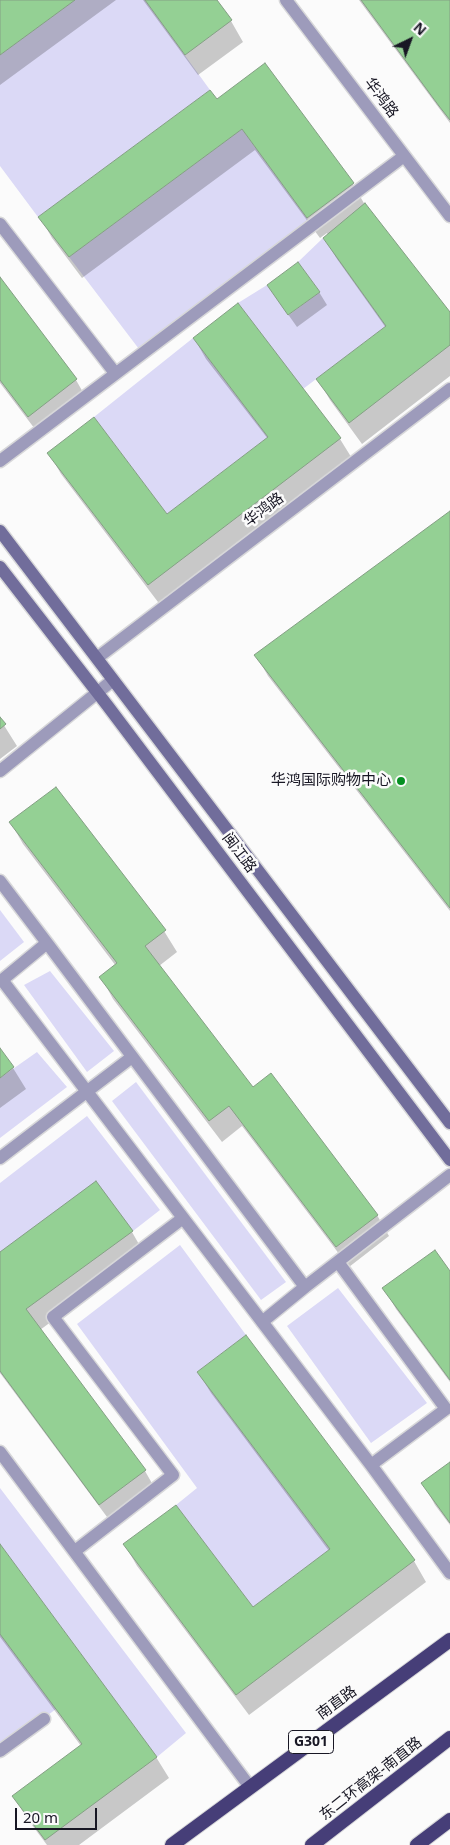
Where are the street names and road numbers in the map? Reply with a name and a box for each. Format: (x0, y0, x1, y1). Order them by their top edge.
street label: 华鸿路 (360, 75, 402, 121)
street label: 华鸿路 (241, 489, 287, 531)
street label: 闽江路 (218, 830, 260, 876)
street label: 南直路 (314, 1682, 360, 1724)
road number: G301 (288, 1730, 334, 1754)
street label: 东二环高架-南直路 (316, 1733, 426, 1825)

